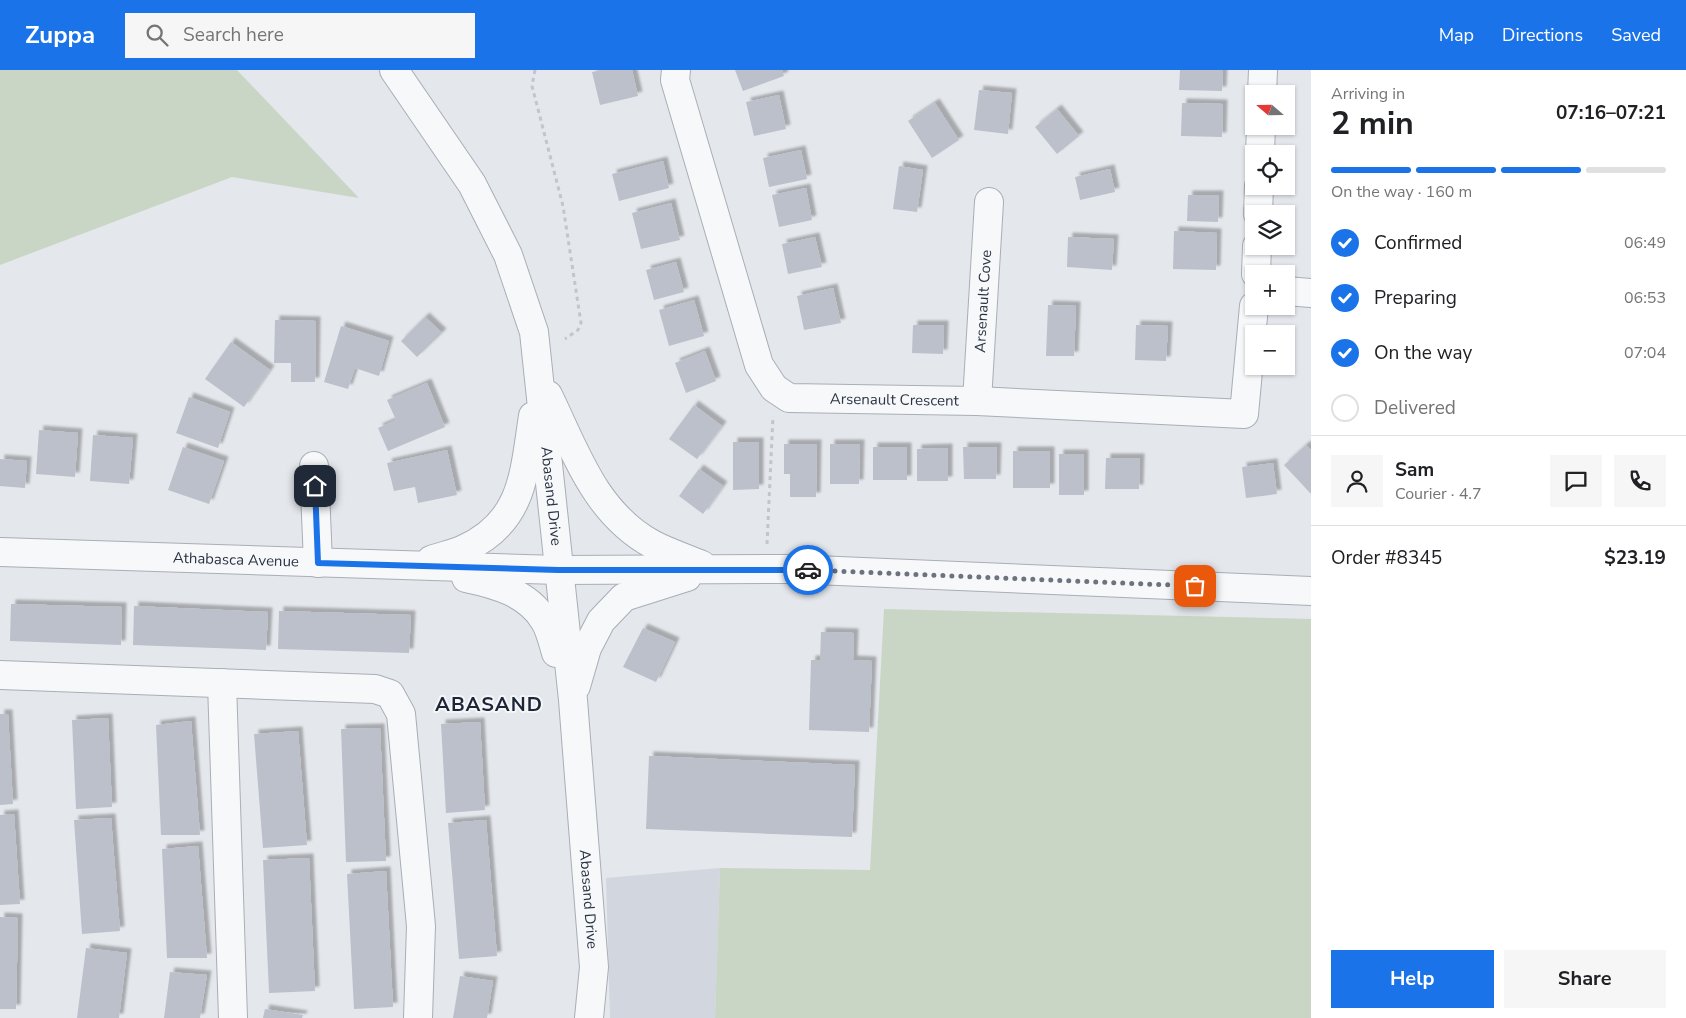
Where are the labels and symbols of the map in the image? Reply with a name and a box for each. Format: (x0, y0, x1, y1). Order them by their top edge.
north arrow (1245, 85, 1295, 135)
street label: Arsenault Cove (970, 249, 996, 353)
street label: Arsenault Crescent (830, 389, 960, 411)
street label: Abasand Drive (536, 446, 567, 547)
pin (294, 465, 336, 507)
courier (783, 545, 833, 595)
street label: Athabasca Avenue (172, 548, 299, 572)
pin (1174, 565, 1216, 607)
district label: ABASAND (435, 691, 543, 718)
street label: Abasand Drive (575, 849, 603, 950)

